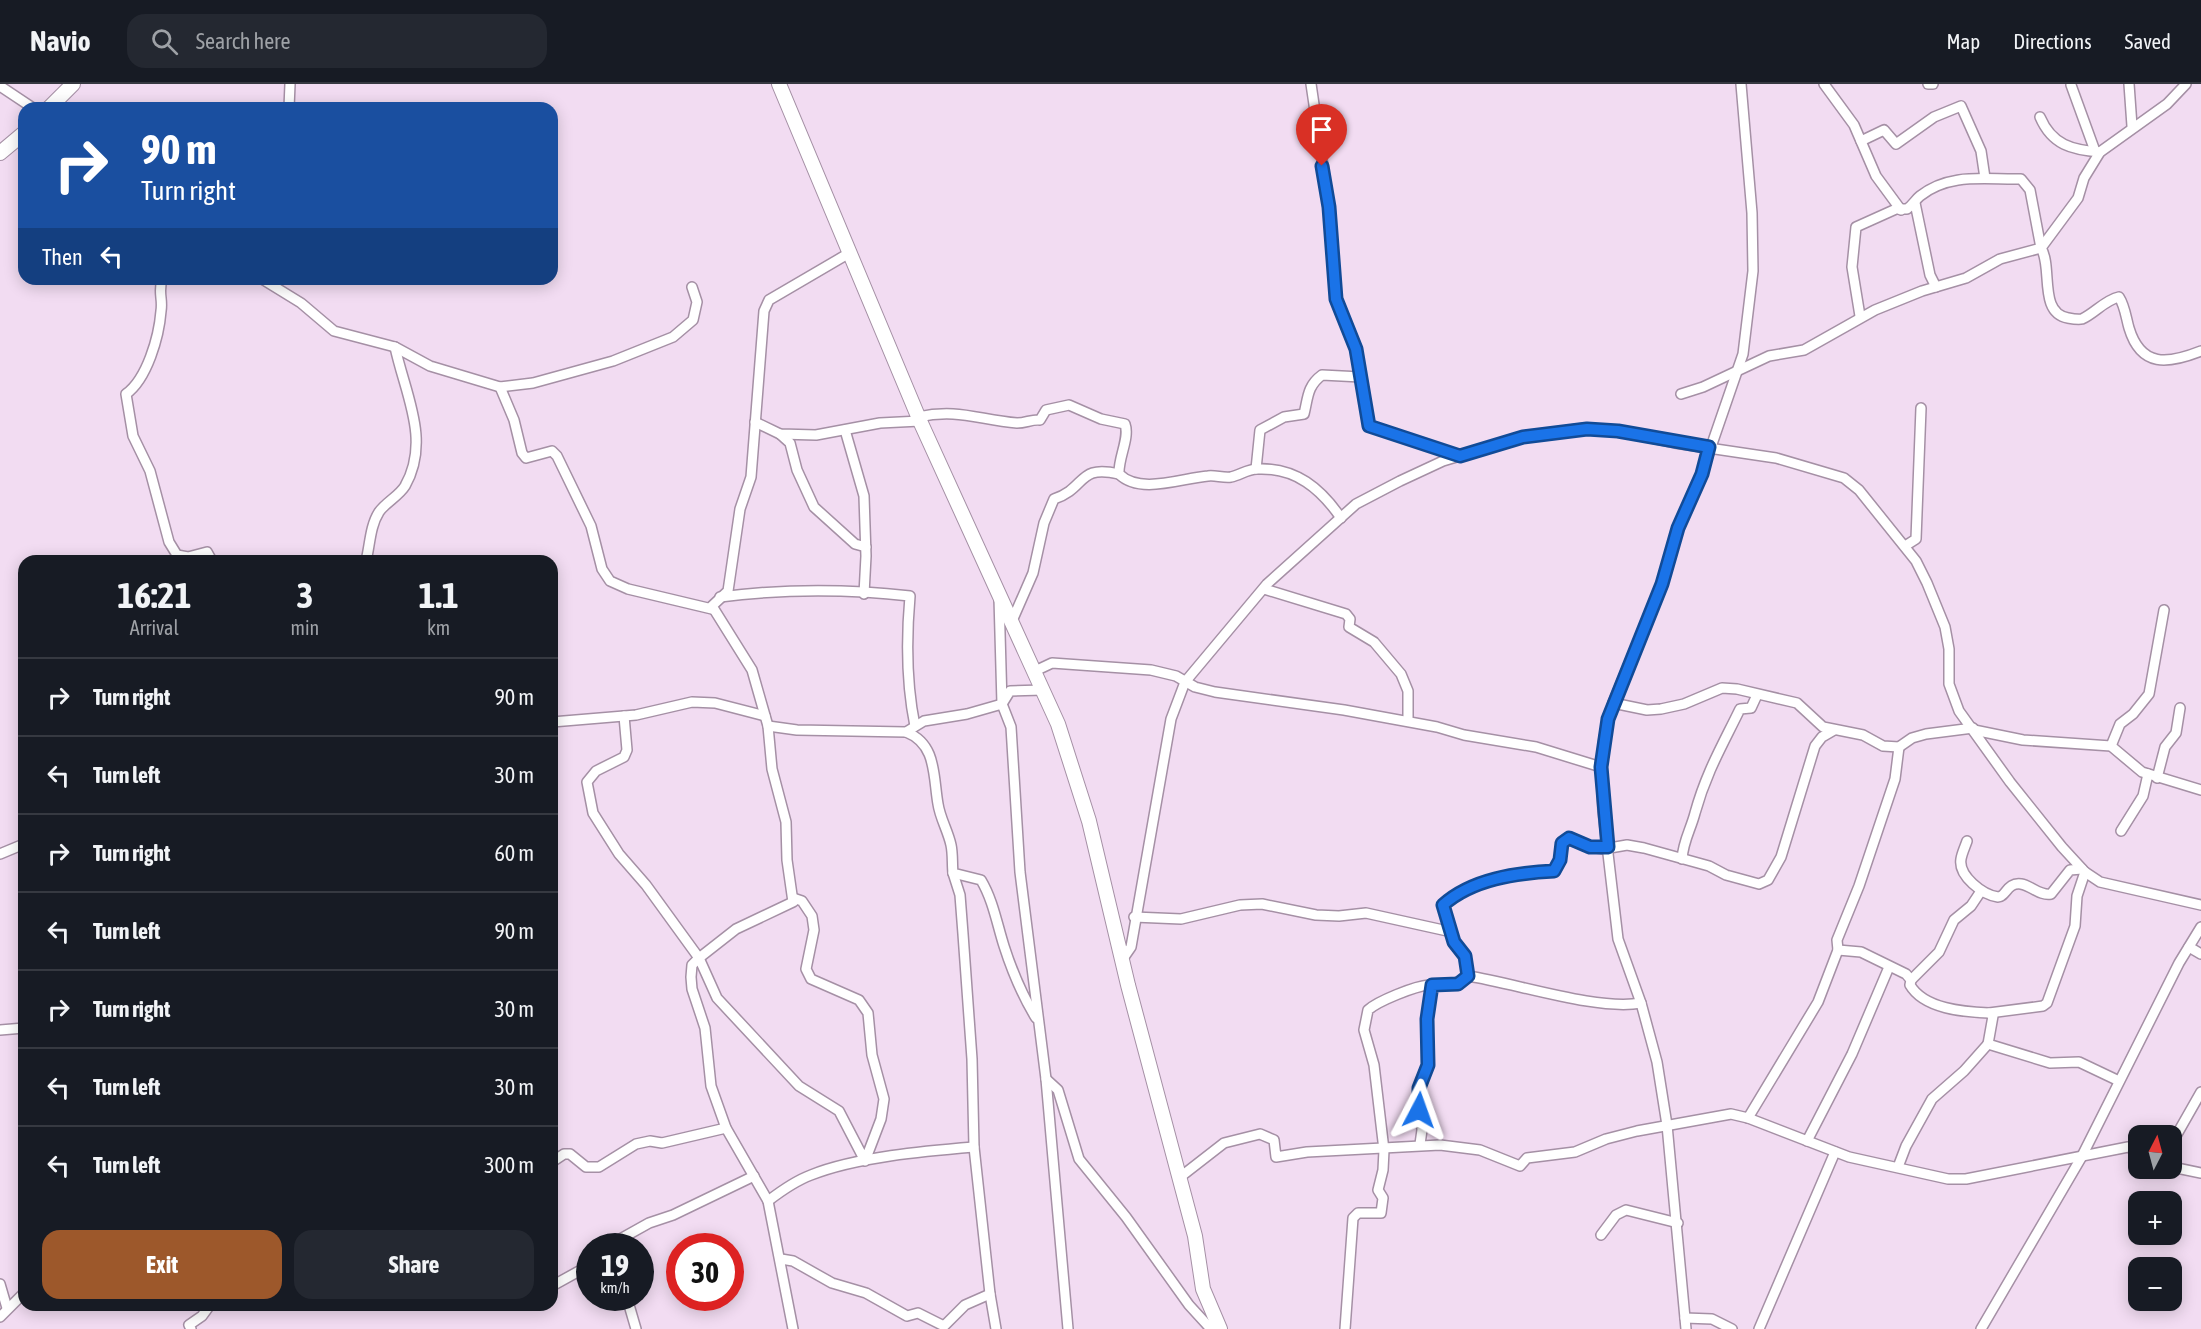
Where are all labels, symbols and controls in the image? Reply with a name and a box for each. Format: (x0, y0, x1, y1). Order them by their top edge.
search box (127, 14, 547, 68)
text: Navio (30, 25, 91, 57)
icon: search (148, 25, 181, 58)
text: Search here (196, 28, 291, 54)
text: Map (1946, 29, 1980, 53)
text: Directions (2013, 29, 2092, 53)
text: Saved (2125, 29, 2171, 53)
pin (1296, 104, 1347, 166)
icon: arrive (1305, 113, 1338, 146)
text: 90 m (141, 125, 216, 173)
icon: right (42, 126, 120, 204)
text: Turn right (141, 175, 236, 206)
icon: left (95, 240, 128, 273)
text: Then (42, 244, 83, 270)
text: 16:21 (117, 574, 191, 616)
text: 3 (296, 574, 313, 616)
text: 1.1 (419, 574, 459, 616)
text: Arrival (130, 616, 179, 639)
text: min (291, 616, 319, 639)
text: km (427, 616, 450, 639)
icon: right (42, 681, 75, 714)
text: Turn right (93, 684, 170, 710)
text: 90 m (494, 684, 534, 710)
icon: left (42, 759, 75, 792)
text: Turn left (93, 762, 160, 788)
text: 30 m (494, 762, 534, 788)
icon: right (42, 837, 75, 870)
text: Turn right (93, 840, 170, 866)
text: 60 m (494, 840, 534, 866)
icon: left (42, 915, 75, 948)
text: Turn left (93, 918, 160, 944)
text: 90 m (494, 918, 534, 944)
icon: right (42, 993, 75, 1026)
text: Turn right (93, 996, 170, 1022)
text: 30 m (494, 996, 534, 1022)
icon: left (42, 1071, 75, 1104)
text: Turn left (93, 1074, 160, 1100)
text: 30 m (494, 1074, 534, 1100)
position arrow (1387, 1078, 1451, 1142)
north arrow (2128, 1125, 2182, 1179)
map controls (2128, 1125, 2182, 1311)
icon: left (42, 1149, 75, 1182)
text: Turn left (93, 1152, 160, 1178)
text: 300 m (484, 1152, 534, 1178)
button: + (2128, 1191, 2182, 1245)
button: Exit (42, 1230, 282, 1299)
button: Share (294, 1230, 534, 1299)
speed limit sign: 30 (666, 1233, 744, 1311)
text: 19 (601, 1248, 629, 1282)
button: − (2128, 1257, 2182, 1311)
text: km/h (600, 1279, 630, 1296)

